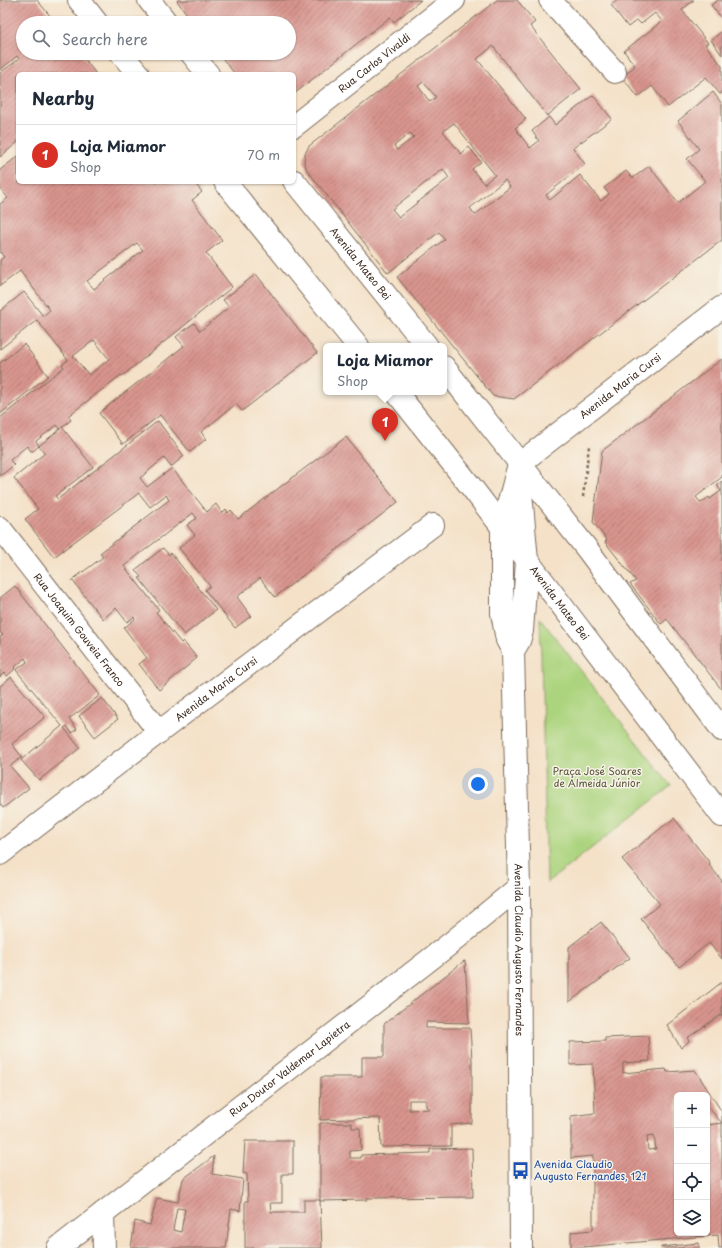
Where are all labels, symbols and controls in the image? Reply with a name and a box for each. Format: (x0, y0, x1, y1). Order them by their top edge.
search box (16, 16, 296, 60)
icon: search (30, 27, 52, 49)
text: Search here (62, 27, 148, 50)
street label: Rua Carlos Vivaldi (335, 29, 413, 96)
text: Nearby (32, 85, 94, 111)
text: Loja Miamor (70, 134, 166, 157)
text: 1 (42, 145, 48, 164)
text: 70 m (247, 145, 280, 164)
text: Shop (70, 157, 101, 176)
street label: Avenida Mateo Bei (327, 224, 395, 303)
popup (323, 343, 447, 395)
text: Loja Miamor (337, 348, 433, 371)
street label: Avenida Maria Cursi (576, 349, 664, 422)
text: Shop (337, 371, 368, 390)
pin: 1 (372, 408, 398, 441)
street label: Avenida Mateo Bei (527, 562, 593, 643)
street label: Rua Joaquim Gouveia Franco (31, 570, 129, 690)
street label: Avenida Maria Cursi (172, 652, 260, 724)
park label: Praça José Soares de Almeida Júnior (553, 763, 642, 790)
your location (468, 774, 488, 794)
street label: Avenida Claudio Augusto Fernandes (511, 863, 528, 1037)
street label: Rua Doutor Valdemar Lapietra (226, 1016, 353, 1120)
map controls (674, 1092, 710, 1236)
button: + (674, 1092, 710, 1128)
button: − (674, 1128, 710, 1164)
place label: Avenida Claudio Augusto Fernandes, 121 (534, 1156, 646, 1183)
bus stop icon: Avenida Claudio Augusto Fernandes, 121 (511, 1160, 531, 1180)
button: locate (674, 1164, 710, 1200)
button: layers (674, 1200, 710, 1236)

